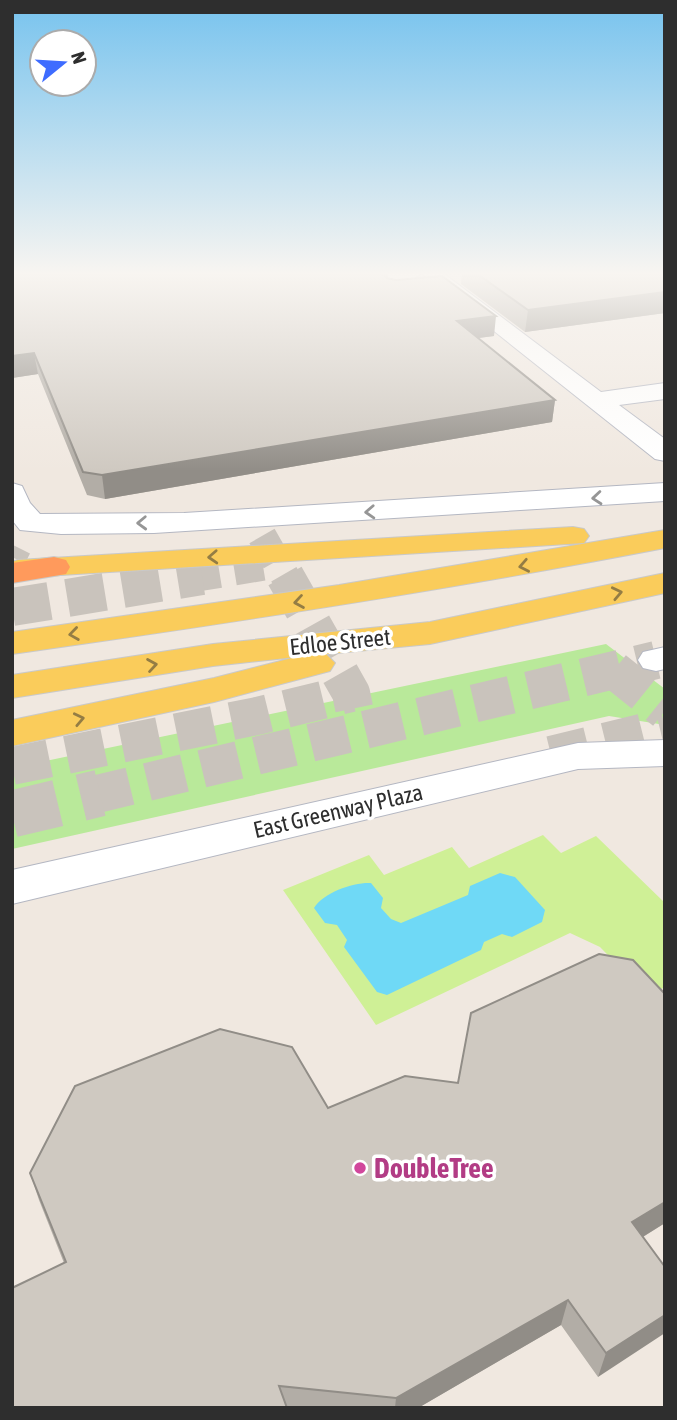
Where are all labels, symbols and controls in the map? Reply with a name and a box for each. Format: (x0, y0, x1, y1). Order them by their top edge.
north arrow (28, 28, 98, 98)
text: N (67, 49, 91, 66)
one-way arrow (591, 490, 602, 505)
one-way arrow (364, 504, 375, 519)
one-way arrow (137, 515, 148, 530)
one-way arrow (207, 550, 218, 565)
one-way arrow (518, 558, 530, 573)
one-way arrow (611, 587, 623, 602)
one-way arrow (293, 594, 305, 609)
street label: Edloe Street (288, 624, 392, 660)
one-way arrow (68, 627, 80, 642)
one-way arrow (146, 658, 158, 673)
one-way arrow (73, 713, 85, 728)
street label: East Greenway Plaza (251, 779, 425, 843)
place label: DoubleTree (374, 1152, 494, 1184)
marker: DoubleTree (352, 1160, 368, 1176)

